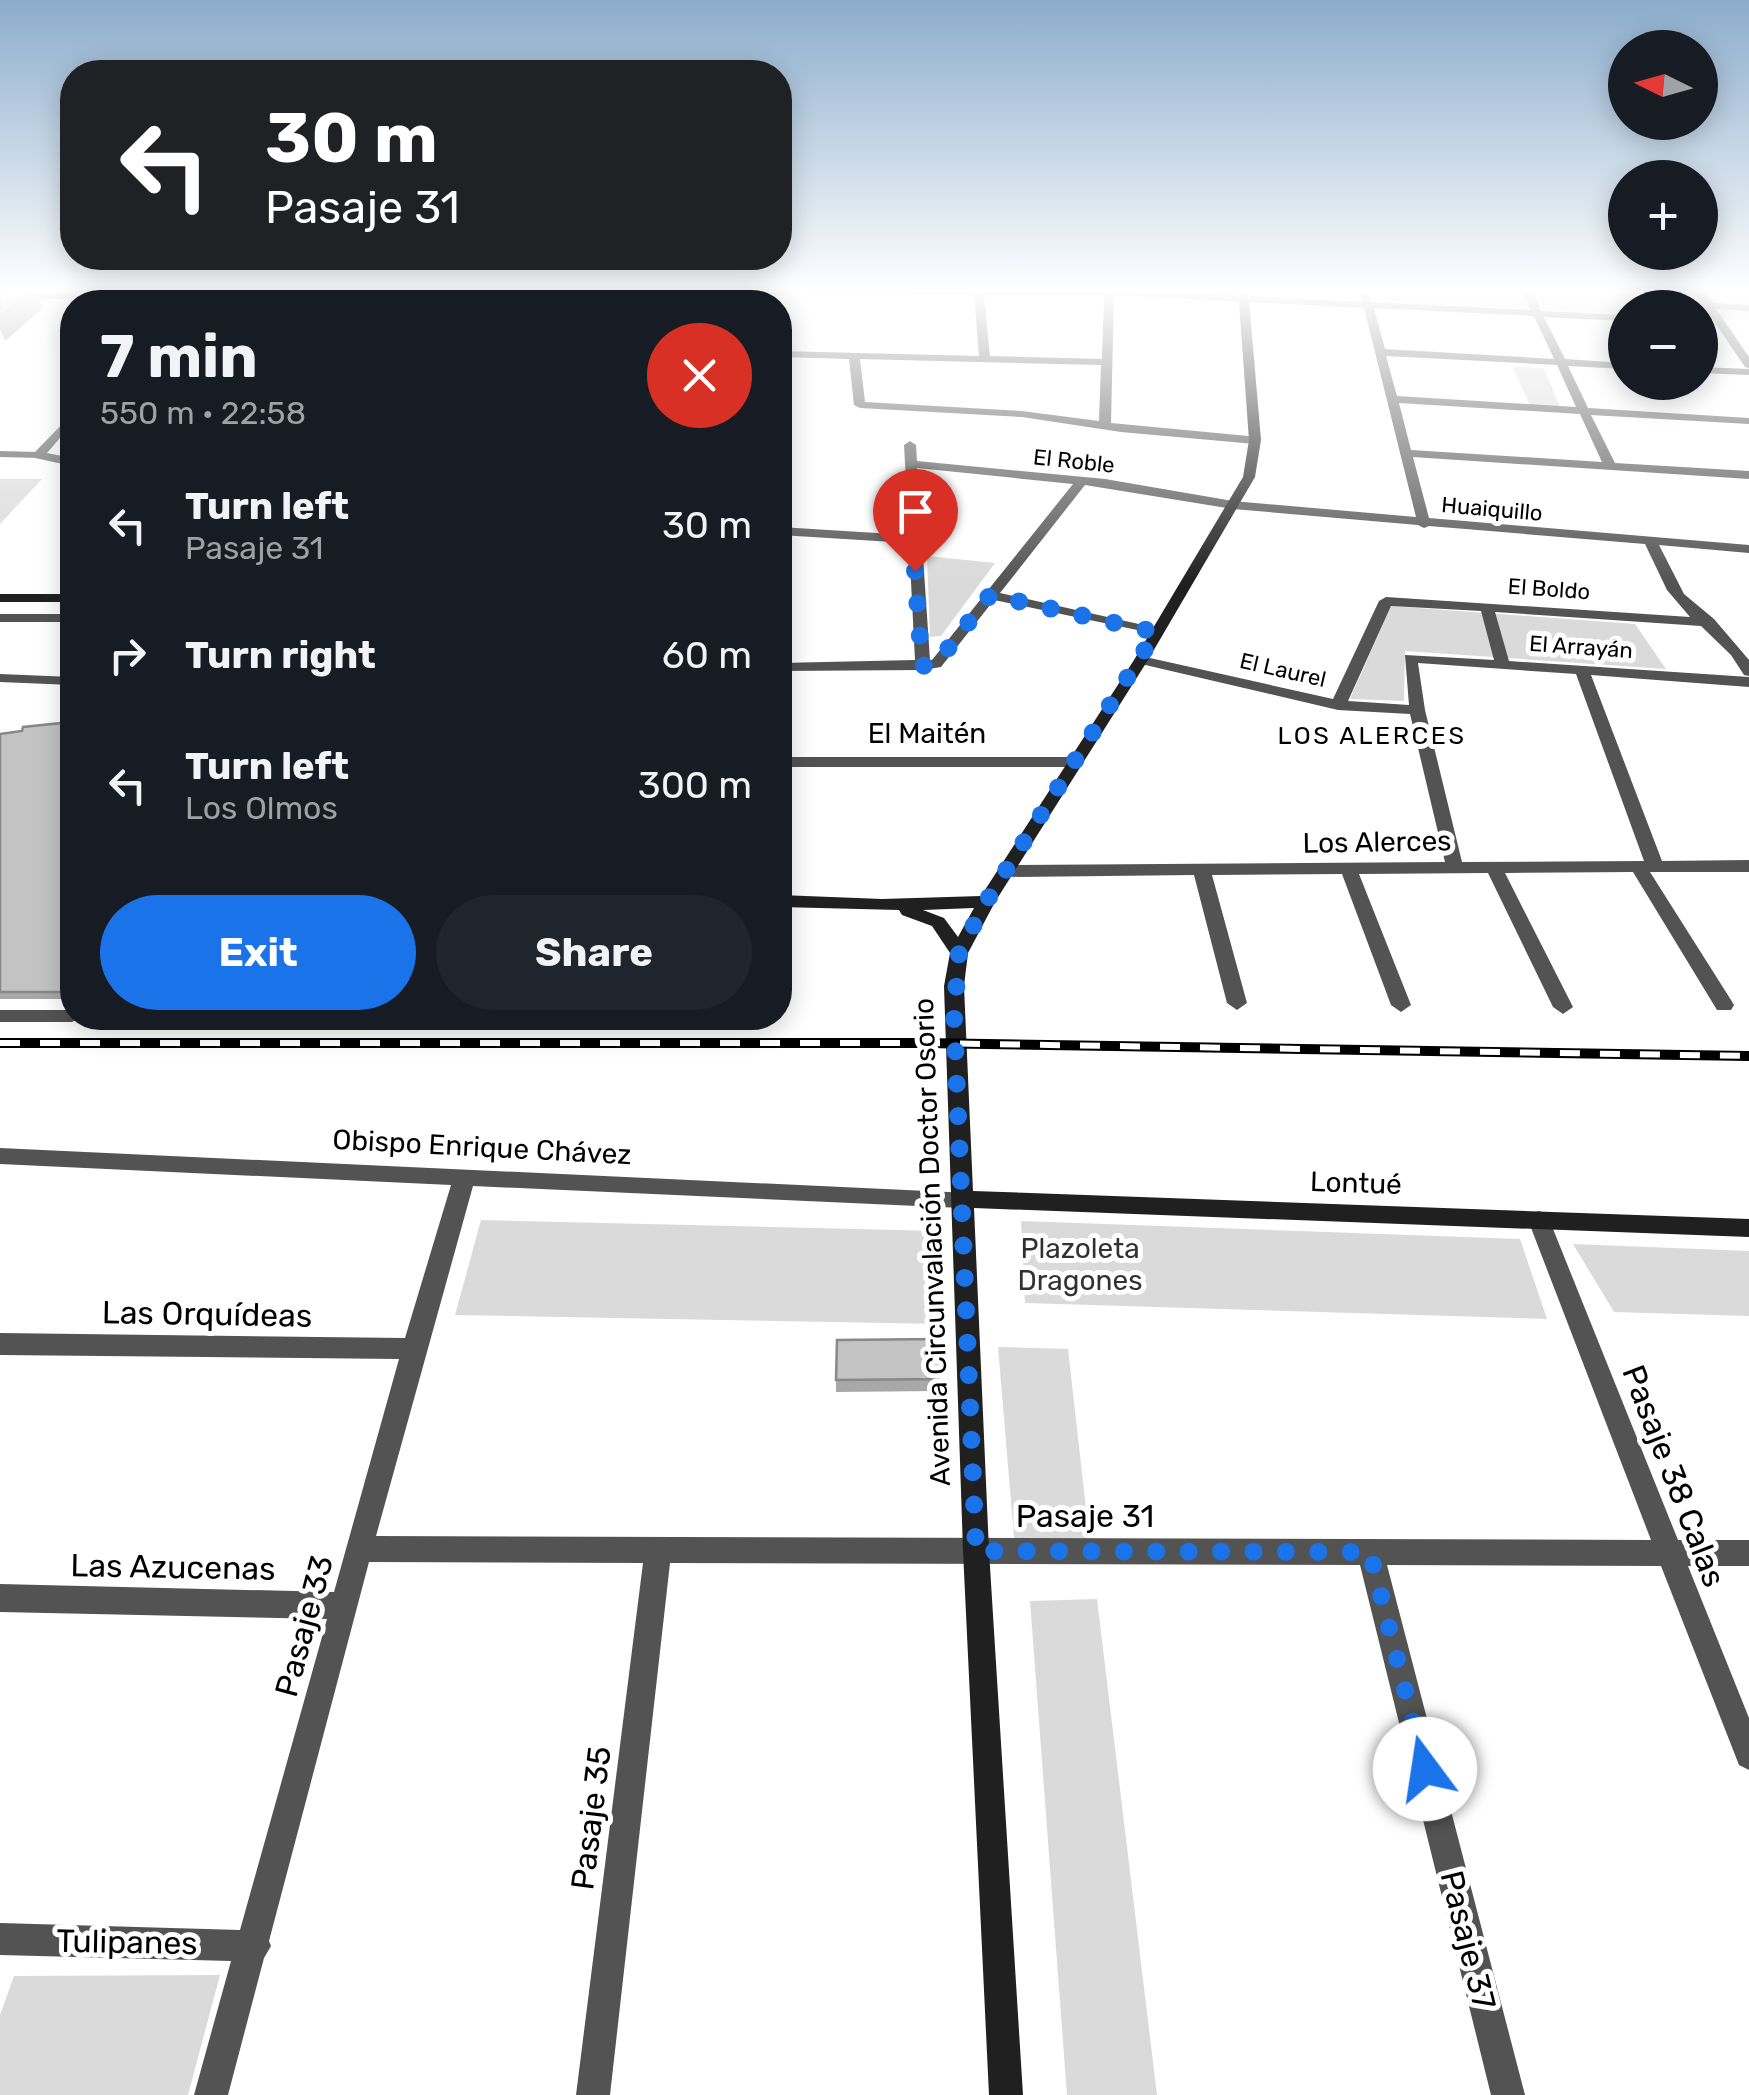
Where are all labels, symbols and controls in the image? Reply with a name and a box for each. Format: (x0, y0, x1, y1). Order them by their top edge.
north arrow (1608, 30, 1718, 140)
map controls (1608, 30, 1718, 400)
text: 30 m (265, 97, 438, 180)
icon: left (100, 100, 230, 230)
button: + (1608, 160, 1718, 270)
text: Pasaje 31 (265, 181, 460, 234)
button: − (1608, 290, 1718, 400)
text: 7 min (100, 321, 258, 392)
button: close (647, 323, 752, 428)
text: 550 m · 22:58 (100, 394, 306, 432)
street label: El Roble (1032, 443, 1116, 479)
pin (873, 469, 958, 572)
text: Turn left (185, 483, 349, 529)
icon: arrive (888, 484, 943, 539)
street label: Huaiquillo (1440, 491, 1544, 527)
icon: left (100, 498, 155, 553)
text: 30 m (662, 502, 752, 548)
text: Pasaje 31 (185, 529, 323, 567)
street label: El Boldo (1507, 573, 1591, 605)
icon: right (100, 628, 155, 683)
street label: El Arrayán (1528, 630, 1634, 664)
text: Turn right (185, 632, 376, 678)
text: 60 m (662, 632, 752, 678)
street label: El Laurel (1237, 647, 1329, 693)
street label: El Maitén (868, 717, 986, 750)
district label: LOS ALERCES (1278, 721, 1466, 750)
text: Turn left (185, 743, 349, 789)
icon: left (100, 758, 155, 813)
text: 300 m (638, 762, 752, 808)
text: Los Olmos (185, 789, 338, 827)
street label: Los Alerces (1302, 824, 1452, 860)
button: Exit (100, 895, 416, 1010)
button: Share (436, 895, 752, 1010)
street label: Avenida Circunvalación Doctor Osorio (907, 997, 957, 1487)
street label: Obispo Enrique Chávez (332, 1123, 632, 1171)
street label: Lontué (1310, 1165, 1402, 1201)
park label: Plazoleta Dragones (1018, 1232, 1142, 1297)
street label: Las Orquídeas (102, 1293, 312, 1335)
street label: Pasaje 38 Calas (1614, 1360, 1734, 1592)
street label: Pasaje 31 (1016, 1497, 1154, 1535)
street label: Las Azucenas (70, 1546, 276, 1588)
street label: Pasaje 33 (267, 1551, 341, 1701)
position arrow (1373, 1717, 1477, 1821)
street label: Pasaje 35 (563, 1744, 619, 1892)
street label: Pasaje 37 (1432, 1867, 1504, 2013)
street label: Tulipanes (56, 1922, 198, 1962)

